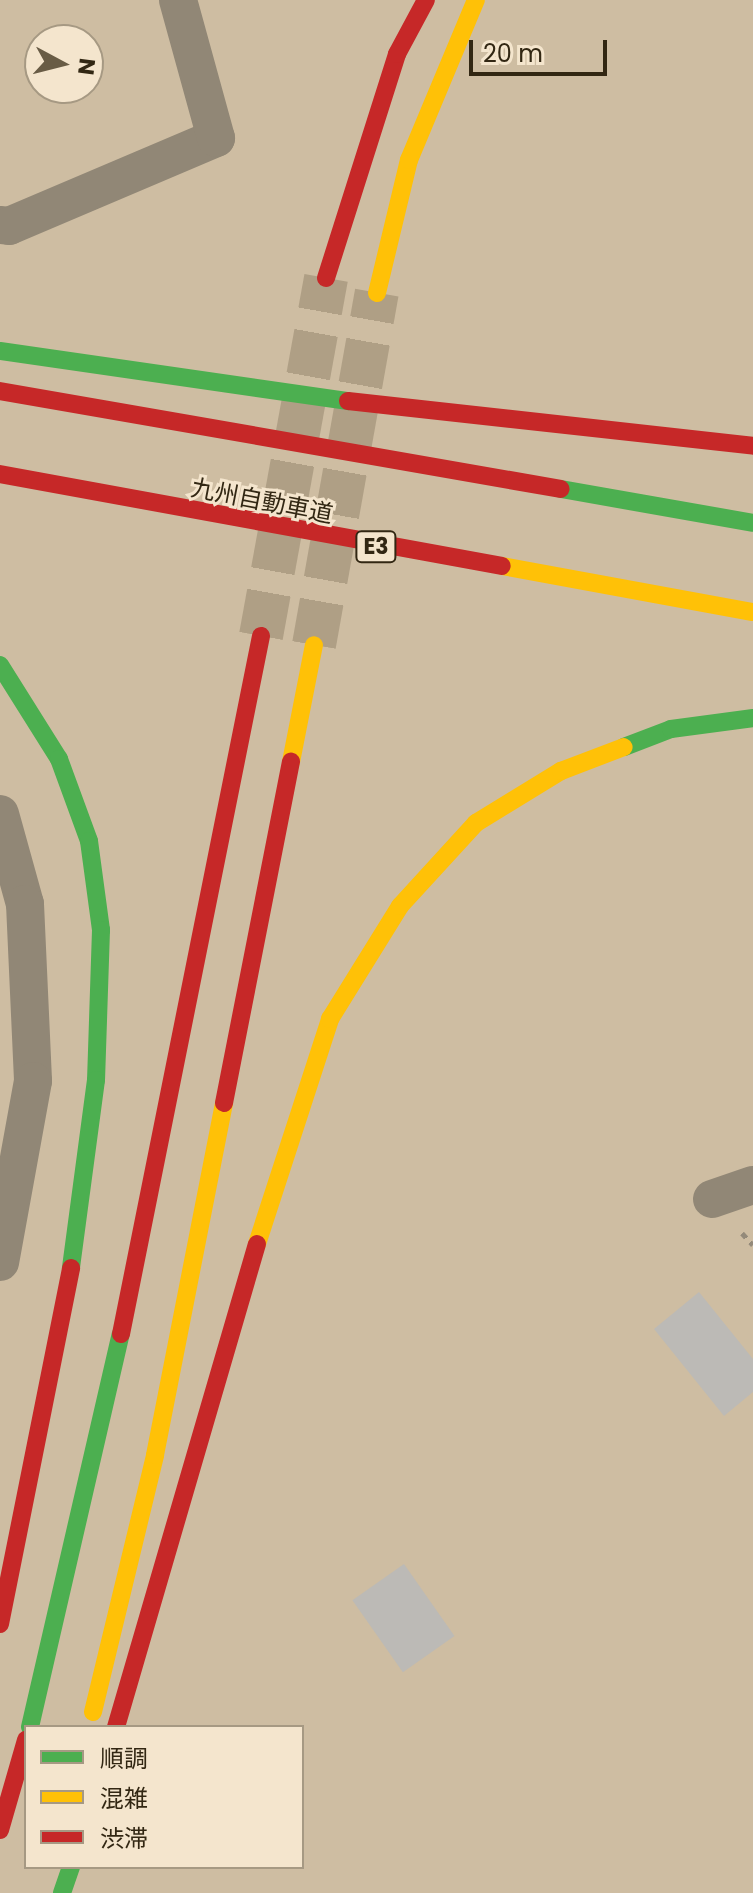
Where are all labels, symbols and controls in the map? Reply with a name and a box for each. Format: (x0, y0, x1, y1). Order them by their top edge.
north arrow (24, 24, 104, 104)
scale bar (473, 24, 611, 74)
text: 20 m (483, 37, 543, 70)
text: N (70, 57, 103, 77)
street label: 九州自動車道 (189, 473, 335, 529)
road number: E3 (354, 529, 398, 565)
legend (24, 1725, 304, 1869)
text: 順調 (100, 1742, 148, 1775)
text: 混雑 (100, 1782, 148, 1815)
text: 渋滞 (100, 1822, 148, 1855)

